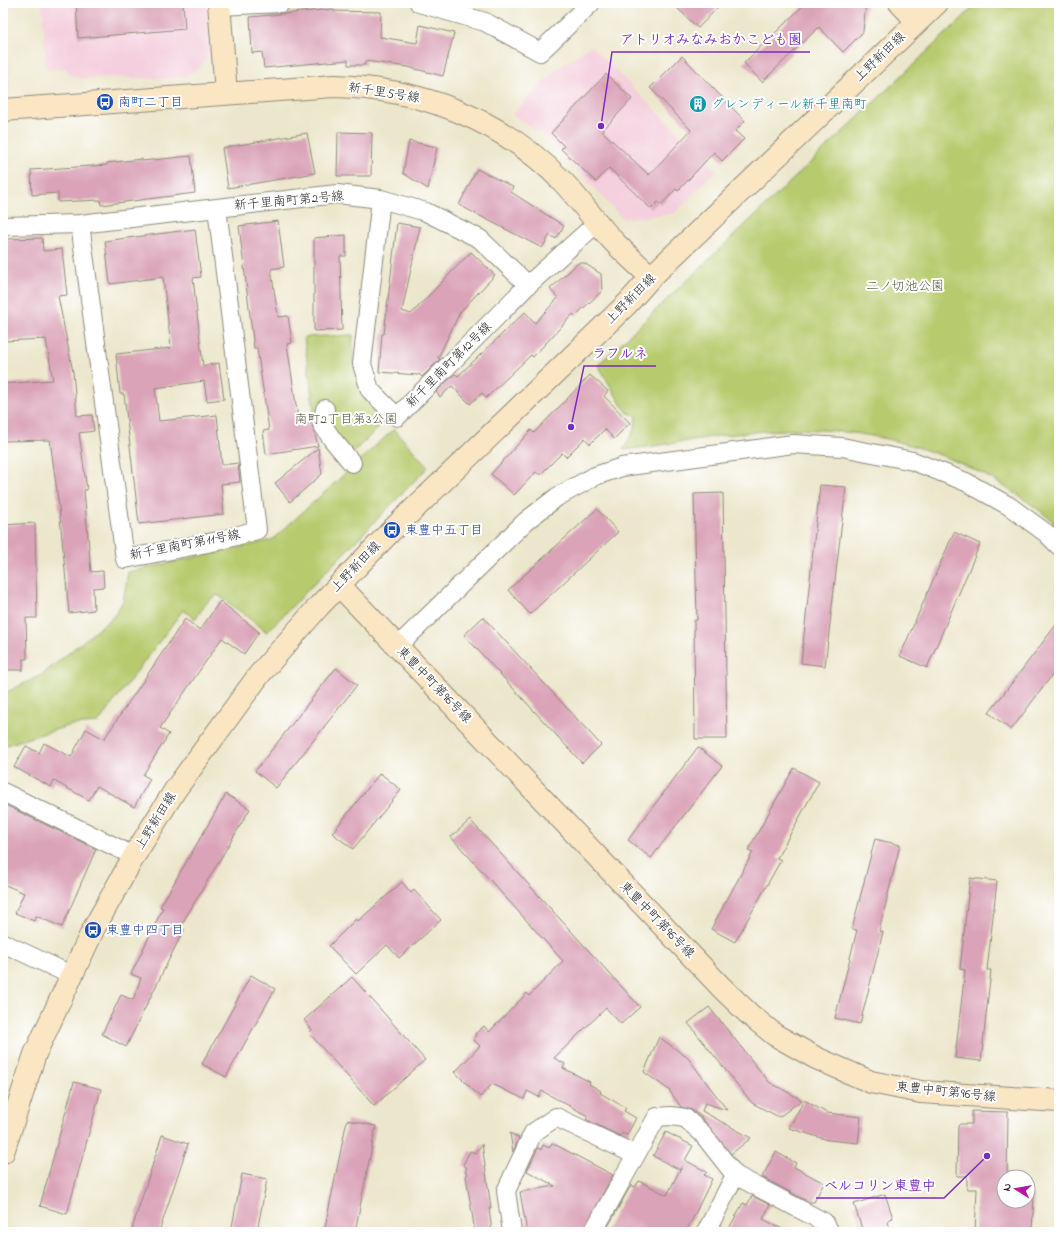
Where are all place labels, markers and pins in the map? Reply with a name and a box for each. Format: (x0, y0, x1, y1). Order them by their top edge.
callout: アトリオみなみおかこども園 (612, 26, 810, 52)
bus stop icon: 南町二丁目 (95, 92, 115, 112)
place label: 南町二丁目 (118, 93, 183, 112)
building icon: グレンディール新千里南町 (688, 94, 708, 114)
place label: グレンディール新千里南町 (711, 95, 867, 114)
callout: ラフルネ (584, 340, 656, 366)
bus stop icon: 東豊中五丁目 (382, 520, 402, 540)
place label: 東豊中五丁目 (405, 521, 483, 540)
bus stop icon: 東豊中四丁目 (83, 920, 103, 940)
place label: 東豊中四丁目 (106, 921, 184, 940)
callout: ベルコリン東豊中 (816, 1172, 944, 1198)

